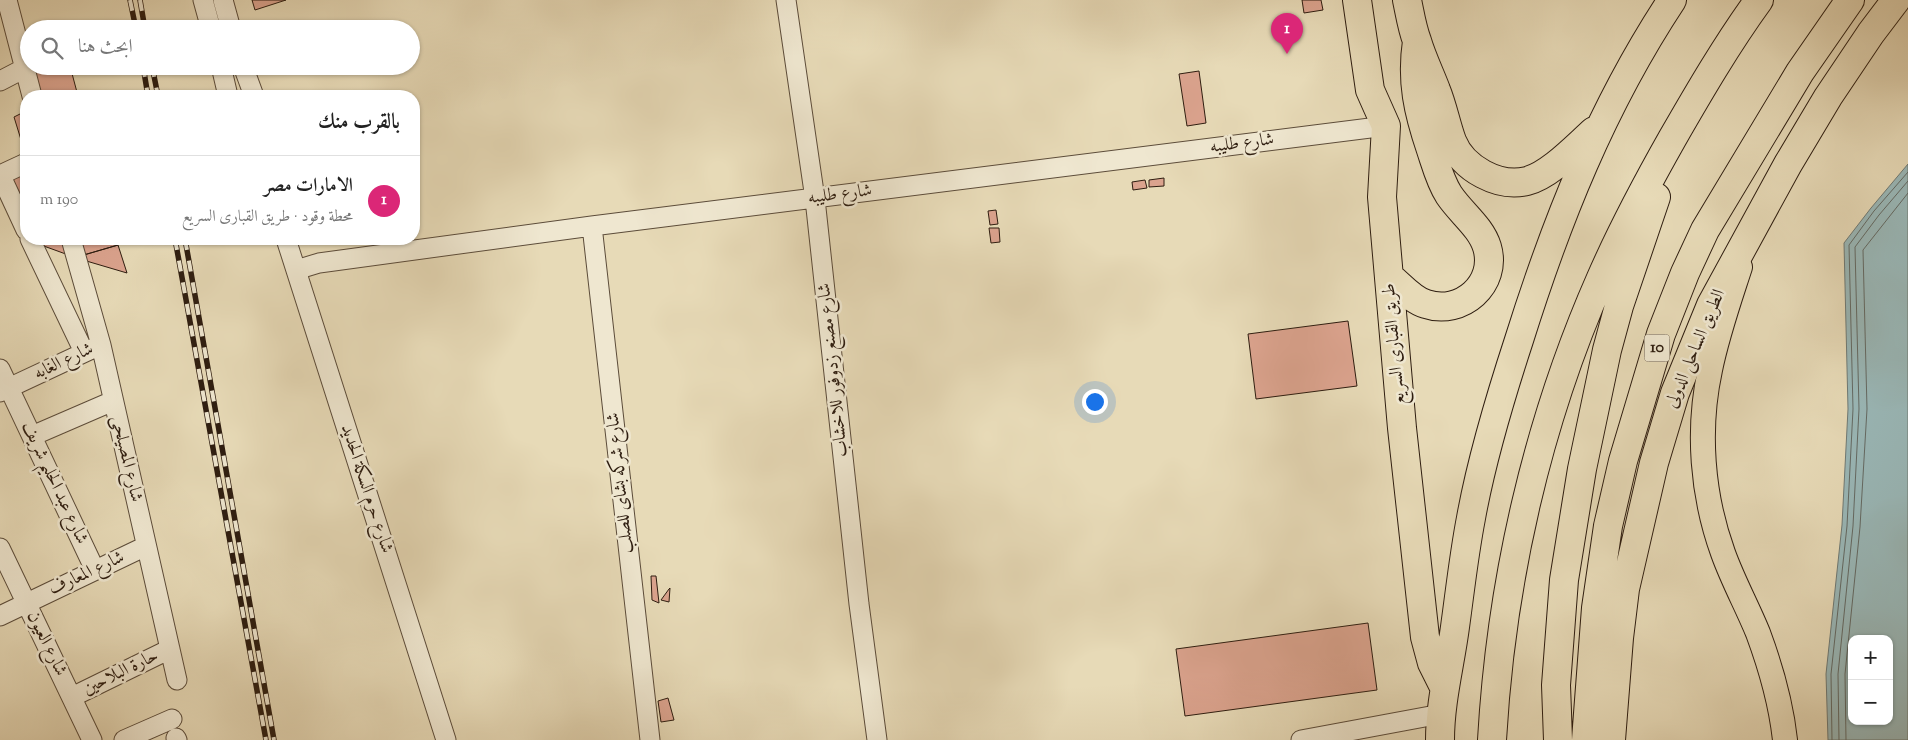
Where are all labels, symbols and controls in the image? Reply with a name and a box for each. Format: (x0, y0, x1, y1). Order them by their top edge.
pin: 1 (1271, 13, 1303, 54)
search box (20, 20, 420, 75)
icon: search (38, 34, 66, 62)
text: ابحث هنا (78, 34, 133, 61)
text: بالقرب منك (318, 108, 400, 138)
street label: شارع طليبه (1208, 127, 1276, 161)
text: الامارات مصر (264, 173, 353, 200)
street label: شارع طليبه (806, 178, 874, 212)
text: 190 m (40, 189, 78, 212)
text: 1 (381, 189, 387, 212)
text: محطة وقود · طريق القبارى السريع (182, 206, 353, 229)
street label: شارع مصنع زدوفور للاخشاب (812, 282, 857, 458)
street label: طريق القبارى السريع (1377, 282, 1414, 406)
street label: الطريق الساحلى الدولى (1659, 285, 1733, 413)
road number: 10 (1644, 334, 1670, 362)
street label: شارع الغابه (30, 337, 98, 387)
your location (1082, 389, 1108, 415)
street label: شارع شركه بشاى للصلب (601, 411, 641, 555)
street label: شارع المصيلحى (103, 413, 149, 505)
street label: شارع عبد الحليم شريف (11, 417, 94, 550)
street label: شارع حرم السكة الحديد (332, 421, 399, 557)
street label: شارع المعارف (45, 545, 129, 603)
street label: شارع العيون (19, 607, 73, 681)
map controls (1848, 635, 1893, 725)
button: + (1848, 635, 1893, 680)
street label: حارة البلاحين (79, 644, 163, 702)
button: − (1848, 680, 1893, 725)

